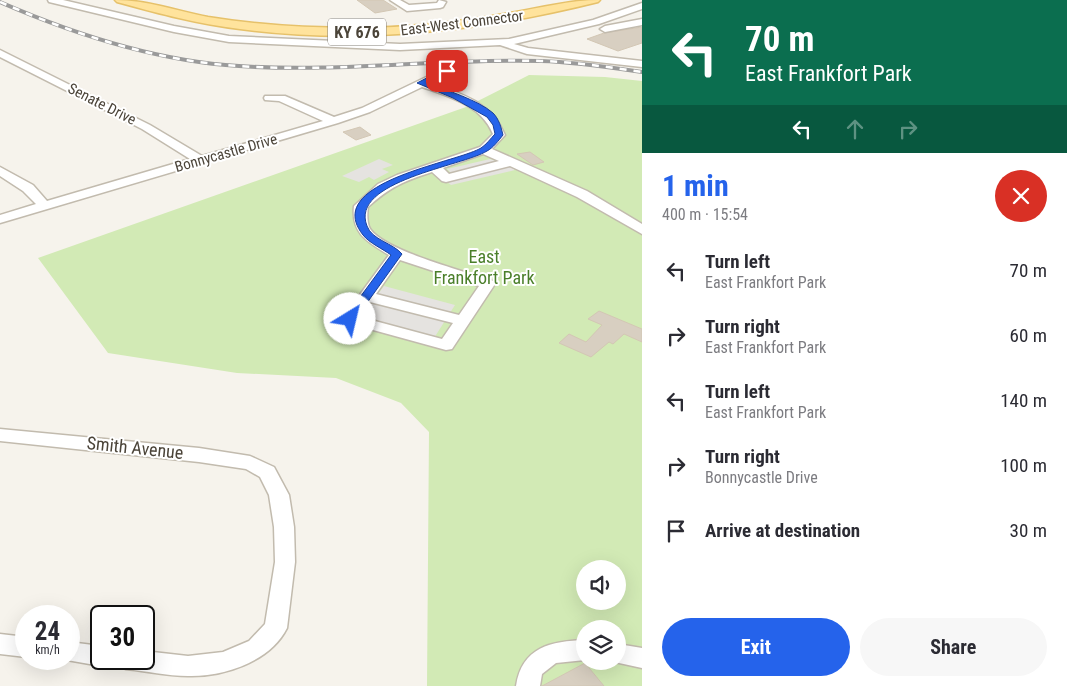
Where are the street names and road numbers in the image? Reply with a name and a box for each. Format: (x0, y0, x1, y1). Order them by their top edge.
street label: East-West Connector (400, 6, 525, 39)
road number: KY 676 (328, 18, 386, 46)
street label: Senate Drive (65, 79, 139, 129)
street label: Bonnycastle Drive (173, 130, 279, 176)
street label: Smith Avenue (86, 432, 184, 463)

